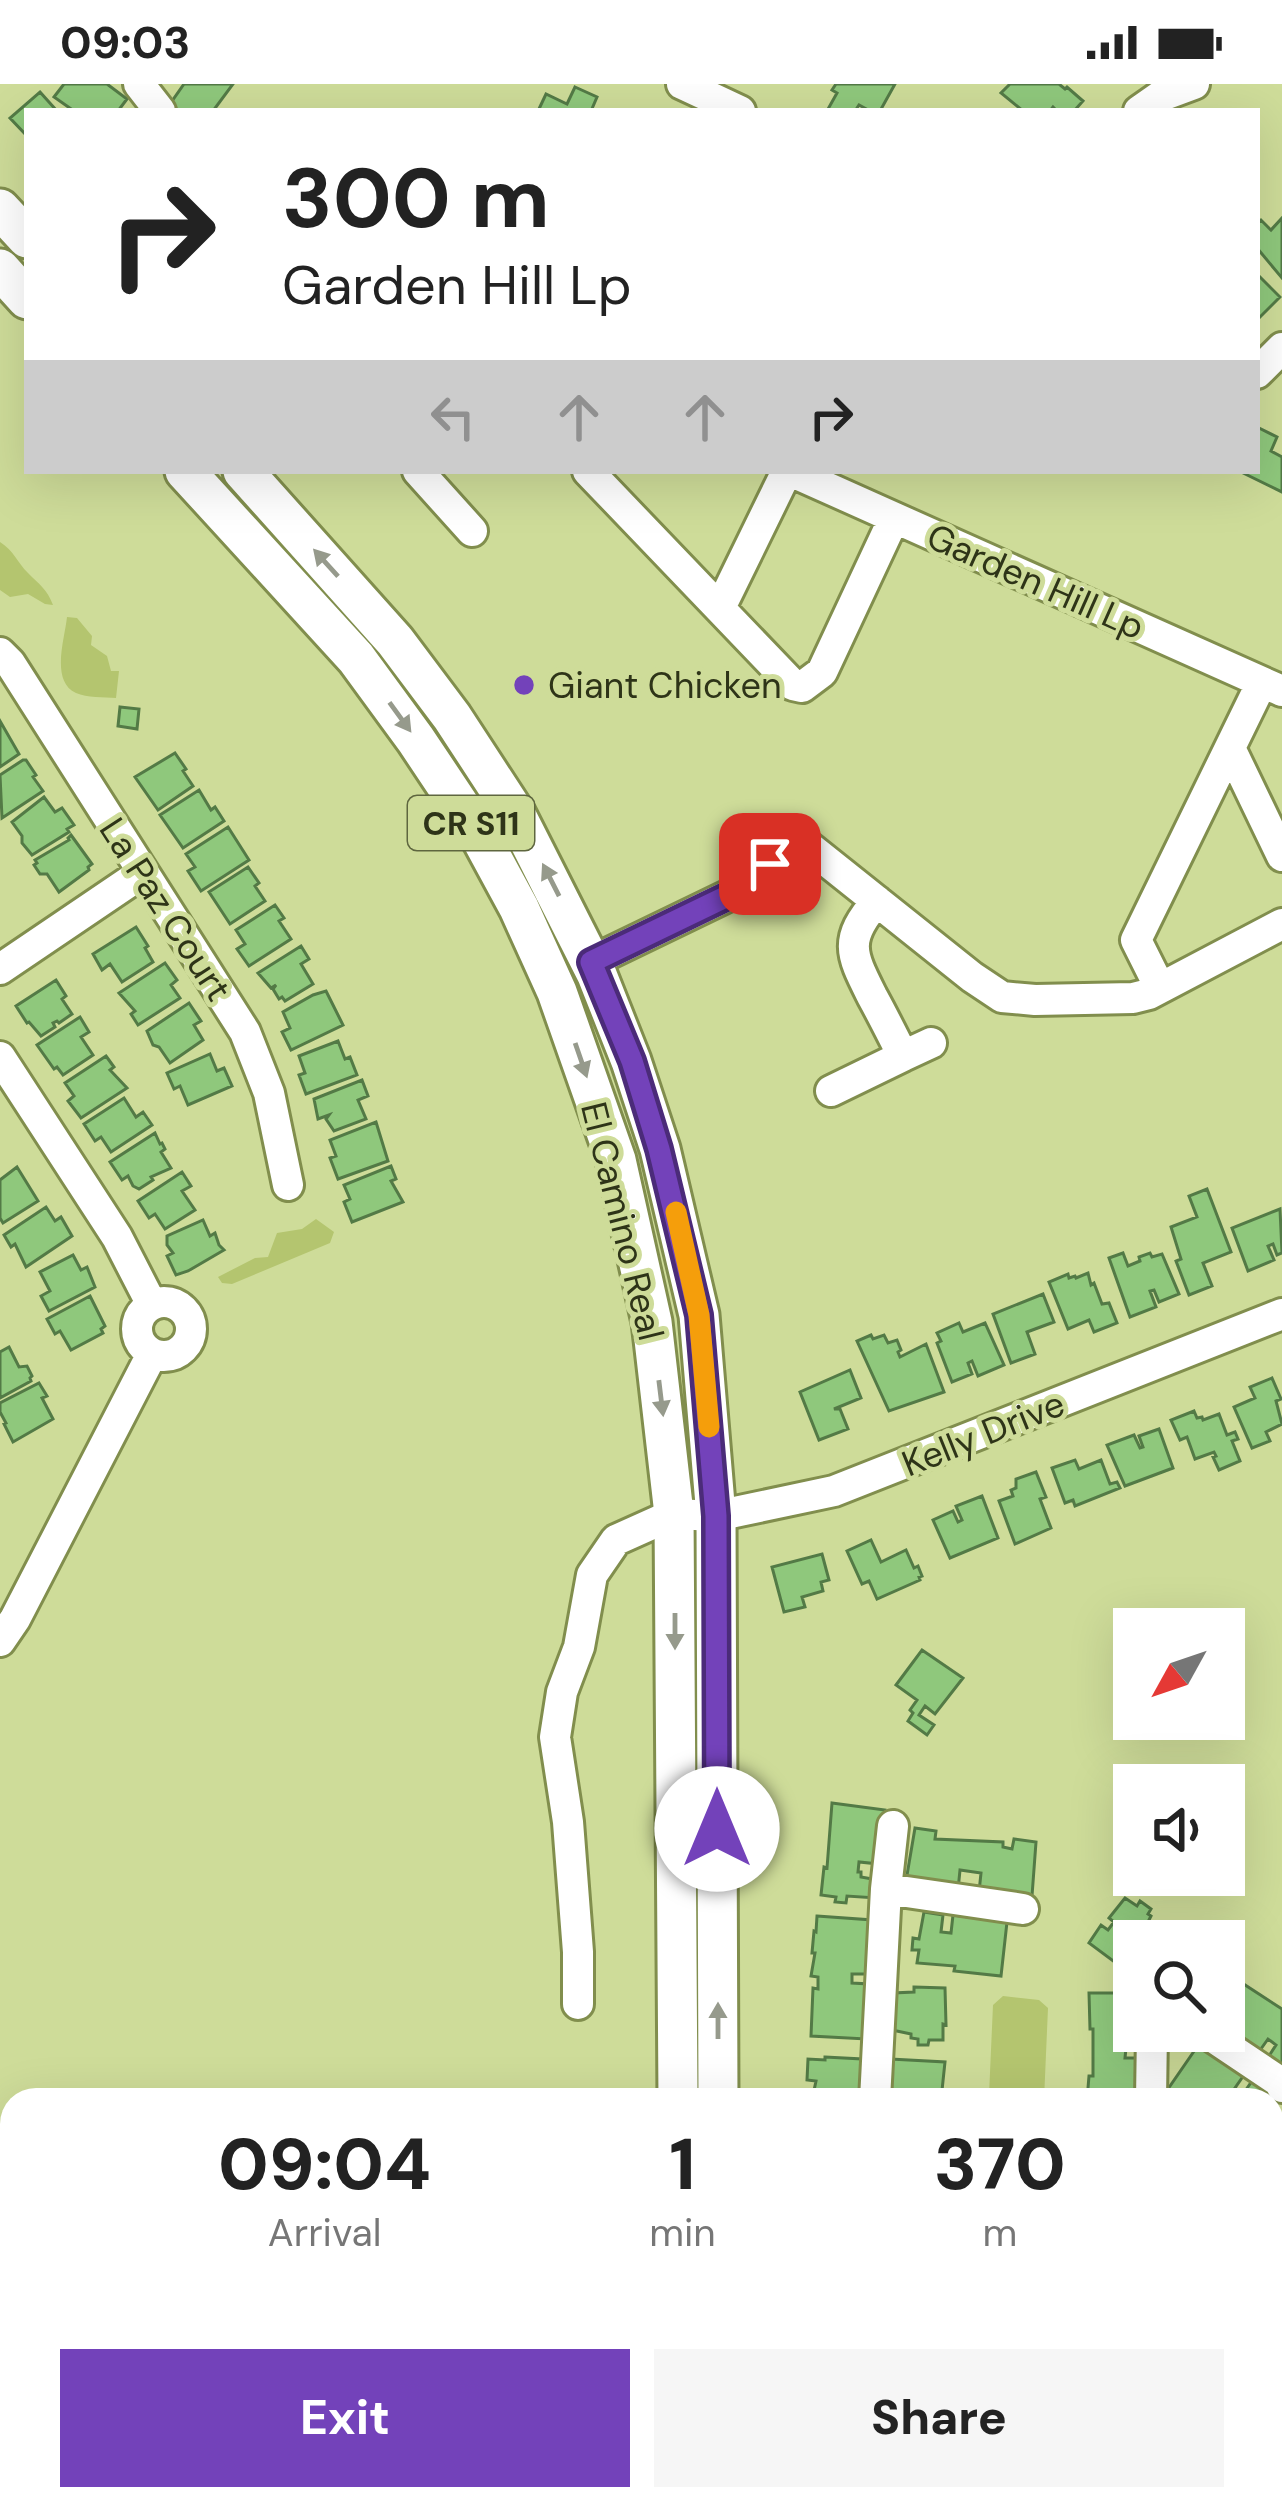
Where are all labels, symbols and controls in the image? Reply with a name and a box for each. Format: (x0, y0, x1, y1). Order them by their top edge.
text: 09:03 (60, 13, 191, 72)
text: 300 m (282, 144, 550, 253)
icon: right (84, 156, 240, 312)
text: Garden Hill Lp (282, 250, 632, 321)
icon: left (420, 384, 486, 450)
icon: ahead (546, 384, 612, 450)
icon: ahead (672, 384, 738, 450)
icon: right (798, 384, 864, 450)
street label: Garden Hill Lp (920, 513, 1152, 650)
one-way arrow (313, 548, 340, 577)
place label: Giant Chicken (548, 662, 782, 709)
marker: Giant Chicken (511, 672, 537, 698)
one-way arrow (387, 701, 411, 733)
road number: CR S11 (408, 796, 534, 850)
street label: La Paz Court (89, 809, 242, 1010)
pin (719, 813, 821, 915)
icon: arrive (737, 831, 803, 897)
one-way arrow (541, 862, 561, 897)
one-way arrow (573, 1042, 591, 1078)
street label: El Camino Real (570, 1097, 675, 1345)
one-way arrow (651, 1380, 670, 1417)
street label: Kelly Drive (895, 1380, 1071, 1487)
north arrow (1113, 1608, 1245, 1740)
map controls (1113, 1608, 1245, 2052)
one-way arrow (665, 1613, 685, 1651)
button: sound (1113, 1764, 1245, 1896)
position arrow (654, 1766, 780, 1892)
button: search (1113, 1920, 1245, 2052)
one-way arrow (708, 2001, 727, 2039)
text: 09:04 (218, 2118, 431, 2211)
text: 1 (669, 2118, 696, 2211)
text: 370 (934, 2118, 1066, 2211)
text: Arrival (268, 2207, 381, 2258)
text: min (649, 2207, 716, 2258)
text: m (982, 2207, 1017, 2258)
button: Exit (60, 2349, 630, 2487)
button: Share (654, 2349, 1224, 2487)

